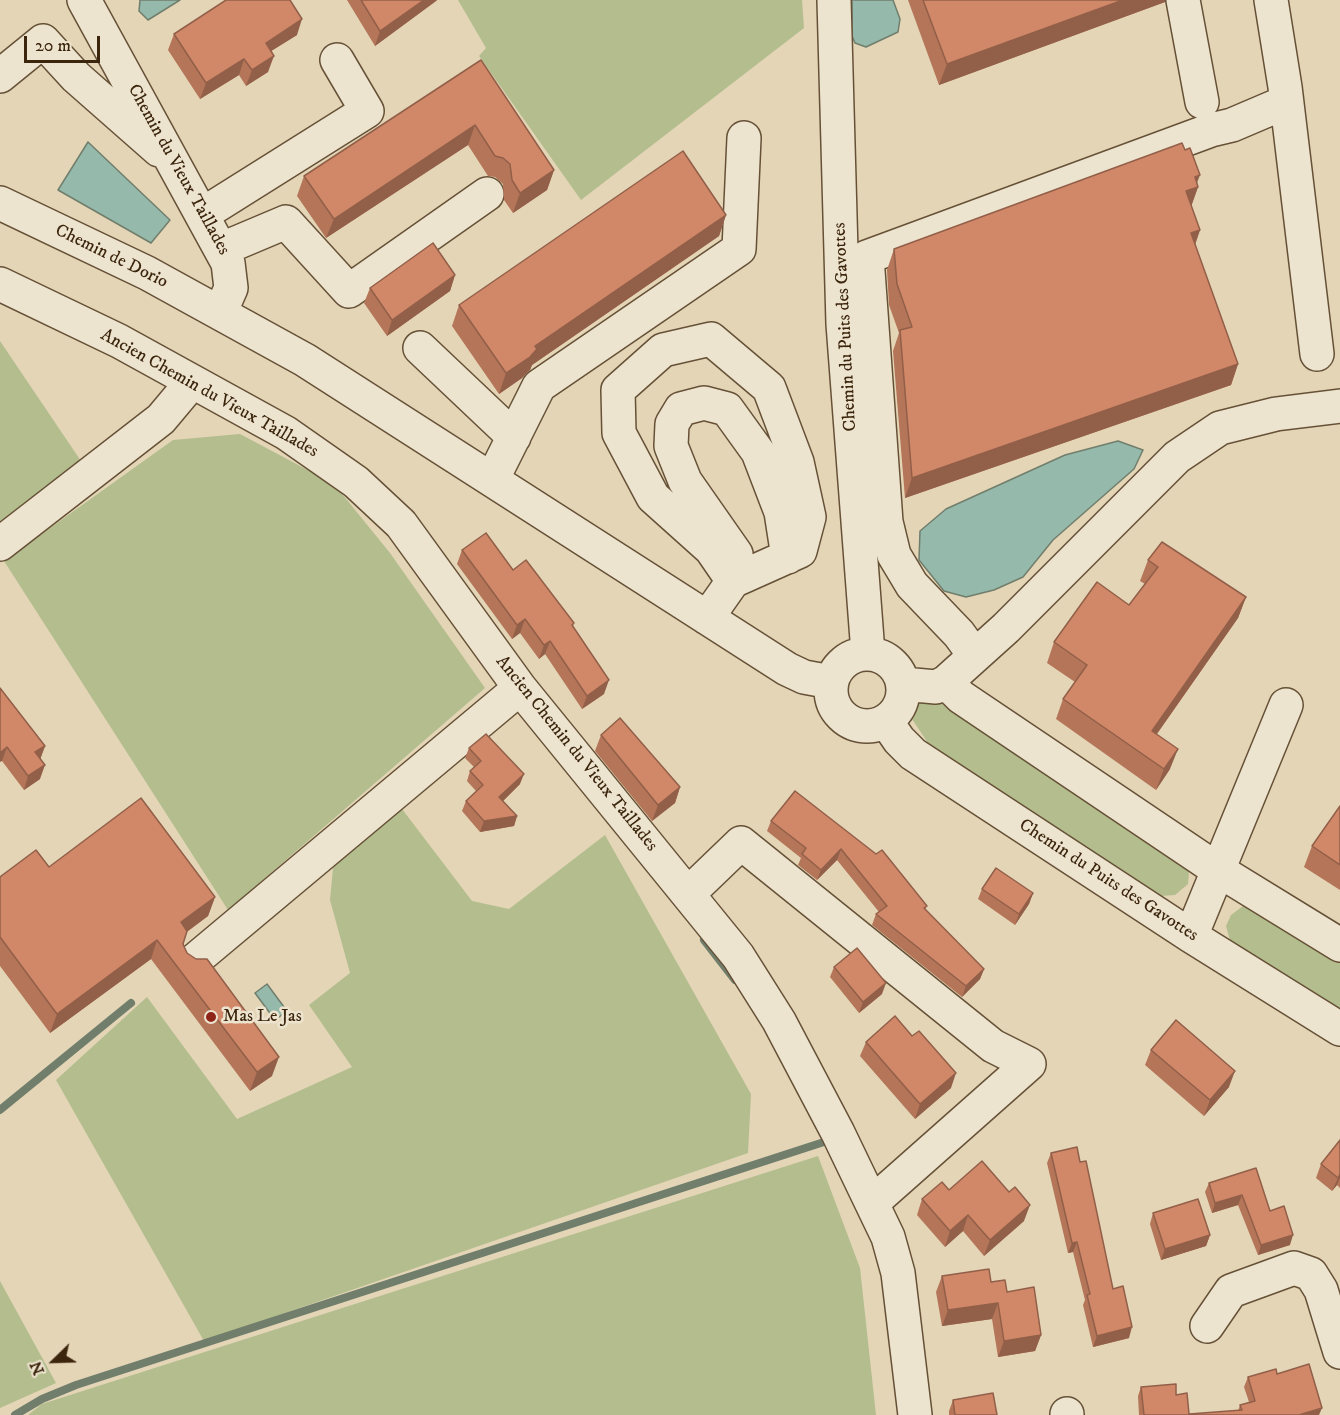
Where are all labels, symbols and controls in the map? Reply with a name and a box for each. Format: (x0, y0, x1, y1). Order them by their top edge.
scale bar (27, 24, 104, 62)
text: 20 m (35, 35, 71, 57)
street label: Chemin du Vieux Taillades (122, 81, 234, 259)
street label: Chemin de Dorio (51, 220, 171, 294)
street label: Chemin du Puits des Gavottes (830, 222, 862, 432)
street label: Ancien Chemin du Vieux Taillades (96, 325, 322, 463)
street label: Ancien Chemin du Vieux Taillades (490, 652, 662, 856)
street label: Chemin du Puits des Gavottes (1014, 815, 1202, 947)
place label: Mas Le Jas (223, 1006, 302, 1028)
marker: Mas Le Jas (204, 1010, 218, 1024)
north arrow (24, 1331, 84, 1391)
text: N (26, 1358, 49, 1378)

